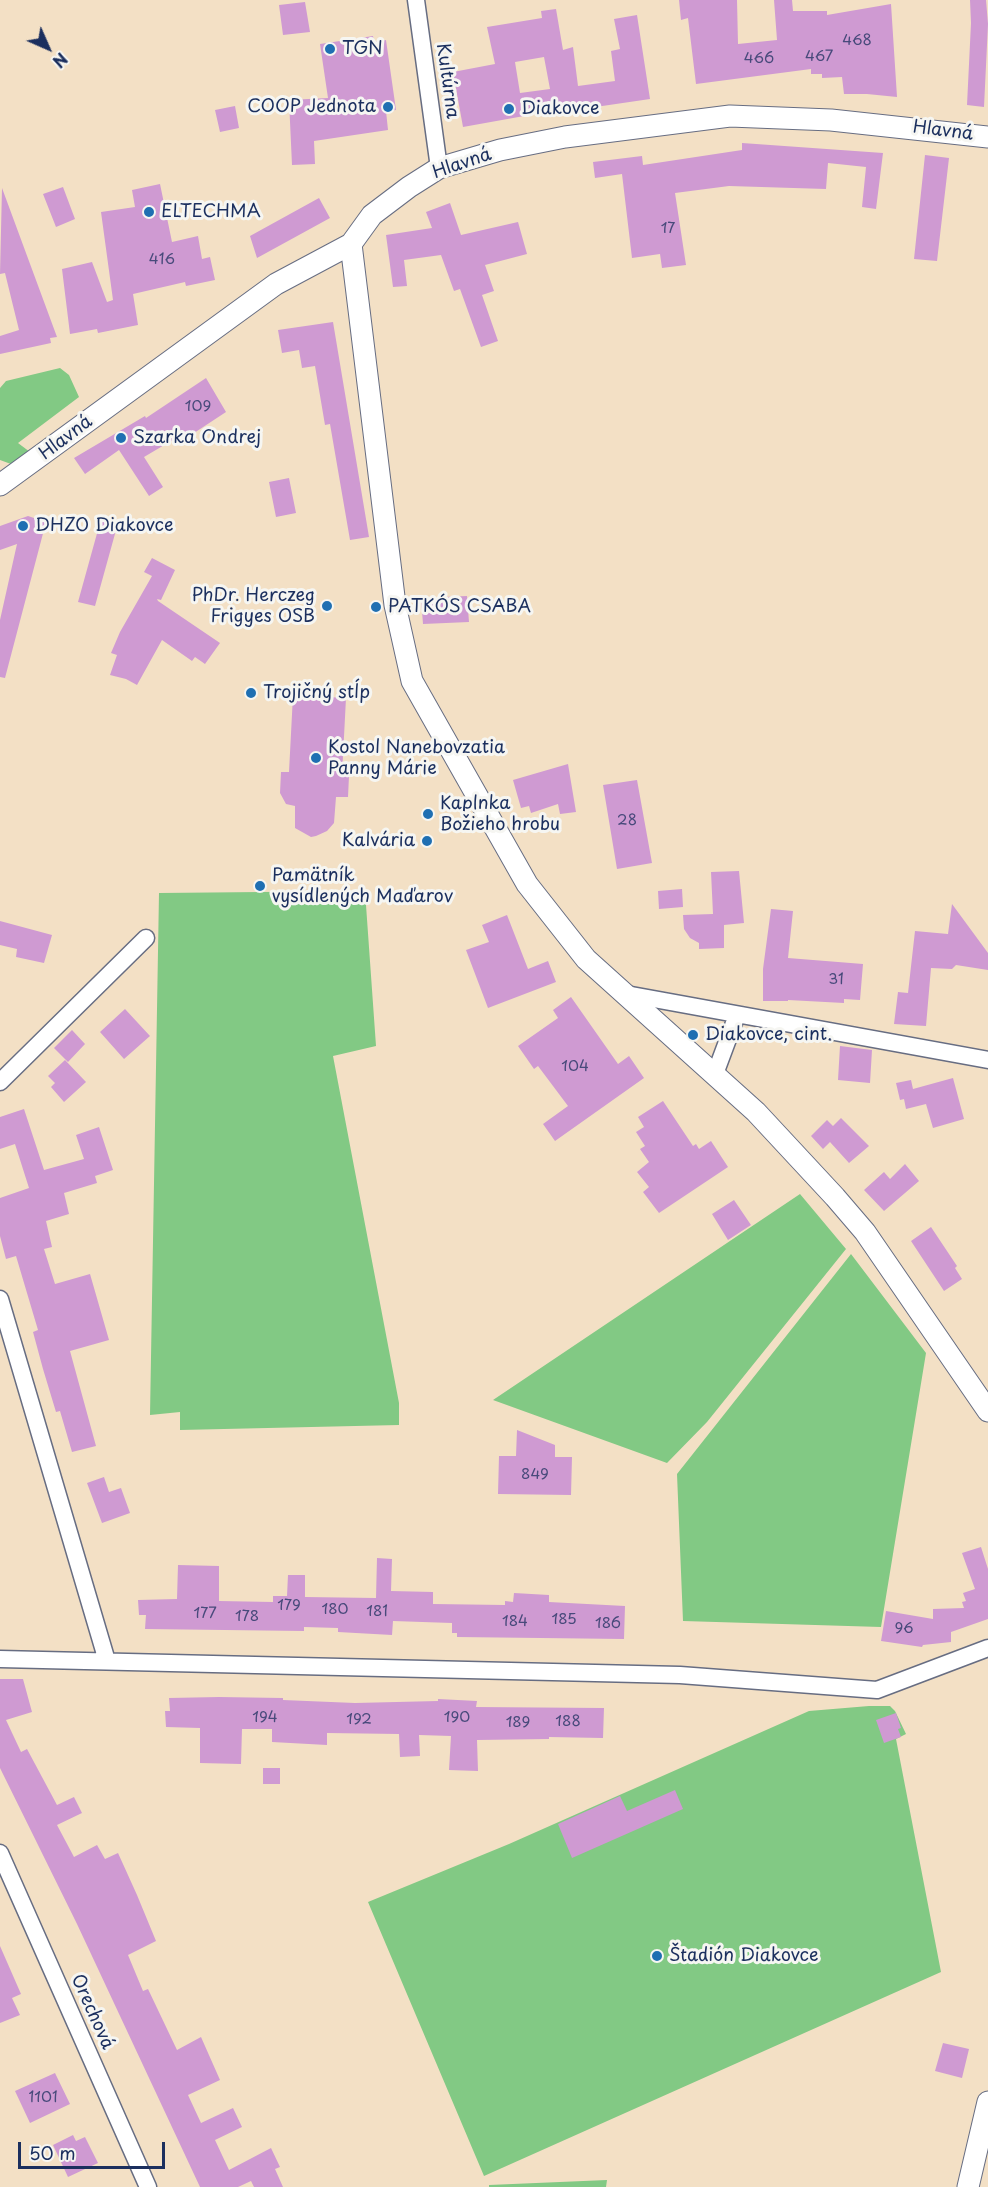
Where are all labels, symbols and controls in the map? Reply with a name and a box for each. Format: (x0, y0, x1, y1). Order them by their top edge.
north arrow (18, 18, 78, 78)
house number: 468 (842, 32, 872, 50)
place label: TGN (342, 38, 383, 60)
marker: TGN (323, 42, 337, 56)
street label: Kultúrna (431, 42, 463, 120)
text: N (48, 48, 74, 74)
house number: 467 (805, 48, 833, 66)
house number: 466 (744, 50, 774, 68)
place label: COOP Jednota (247, 96, 376, 118)
place label: Diakovce (521, 98, 600, 120)
marker: COOP Jednota (381, 100, 395, 114)
marker: Diakovce (502, 102, 516, 116)
street label: Hlavná (912, 117, 974, 145)
street label: Hlavná (430, 144, 494, 184)
place label: ELTECHMA (161, 201, 261, 223)
marker: ELTECHMA (142, 205, 156, 219)
house number: 17 (661, 220, 675, 238)
house number: 416 (149, 251, 175, 269)
house number: 109 (185, 398, 211, 416)
street label: Hlavná (35, 411, 97, 465)
place label: Szarka Ondrej (133, 427, 261, 449)
marker: Szarka Ondrej (114, 431, 128, 445)
place label: DHZO Diakovce (35, 515, 173, 537)
marker: DHZO Diakovce (16, 519, 30, 533)
place label: PhDr. Herczeg Frigyes OSB (191, 585, 315, 628)
place label: PATKÓS CSABA (388, 596, 531, 618)
marker: PhDr. Herczeg Frigyes OSB (320, 599, 334, 613)
marker: PATKÓS CSABA (369, 600, 383, 614)
place label: Trojičný stĺp (263, 682, 370, 704)
marker: Trojičný stĺp (244, 686, 258, 700)
place label: Kostol Nanebovzatia Panny Márie (328, 737, 505, 780)
marker: Kostol Nanebovzatia Panny Márie (309, 751, 323, 765)
place label: Kaplnka Božieho hrobu (440, 793, 560, 836)
marker: Kaplnka Božieho hrobu (421, 807, 435, 821)
house number: 28 (617, 812, 637, 830)
place label: Kalvária (342, 830, 415, 852)
marker: Kalvária (420, 834, 434, 848)
place label: Pamätník vysídlených Maďarov (272, 865, 453, 908)
marker: Pamätník vysídlených Maďarov (253, 879, 267, 893)
house number: 31 (828, 971, 844, 989)
place label: Diakovce, cint. (705, 1024, 832, 1046)
marker: Diakovce, cint. (686, 1028, 700, 1042)
house number: 104 (561, 1058, 589, 1076)
house number: 849 (521, 1466, 549, 1484)
house number: 179 (277, 1597, 301, 1615)
house number: 180 (321, 1601, 349, 1619)
house number: 181 (366, 1603, 388, 1621)
house number: 177 (193, 1605, 217, 1623)
house number: 178 (235, 1608, 259, 1626)
house number: 185 (551, 1611, 577, 1629)
house number: 184 (502, 1613, 528, 1631)
house number: 186 (595, 1615, 621, 1633)
house number: 96 (895, 1620, 913, 1638)
house number: 194 (252, 1709, 278, 1727)
house number: 190 (444, 1709, 470, 1727)
house number: 192 (346, 1711, 372, 1729)
house number: 188 (555, 1713, 581, 1731)
house number: 189 (506, 1714, 530, 1732)
place label: Štadión Diakovce (669, 1945, 819, 1967)
marker: Štadión Diakovce (650, 1949, 664, 1963)
street label: Orechová (66, 1971, 118, 2053)
house number: 1101 (28, 2089, 58, 2107)
scale bar (21, 2130, 168, 2168)
text: 50 m (29, 2139, 76, 2166)

